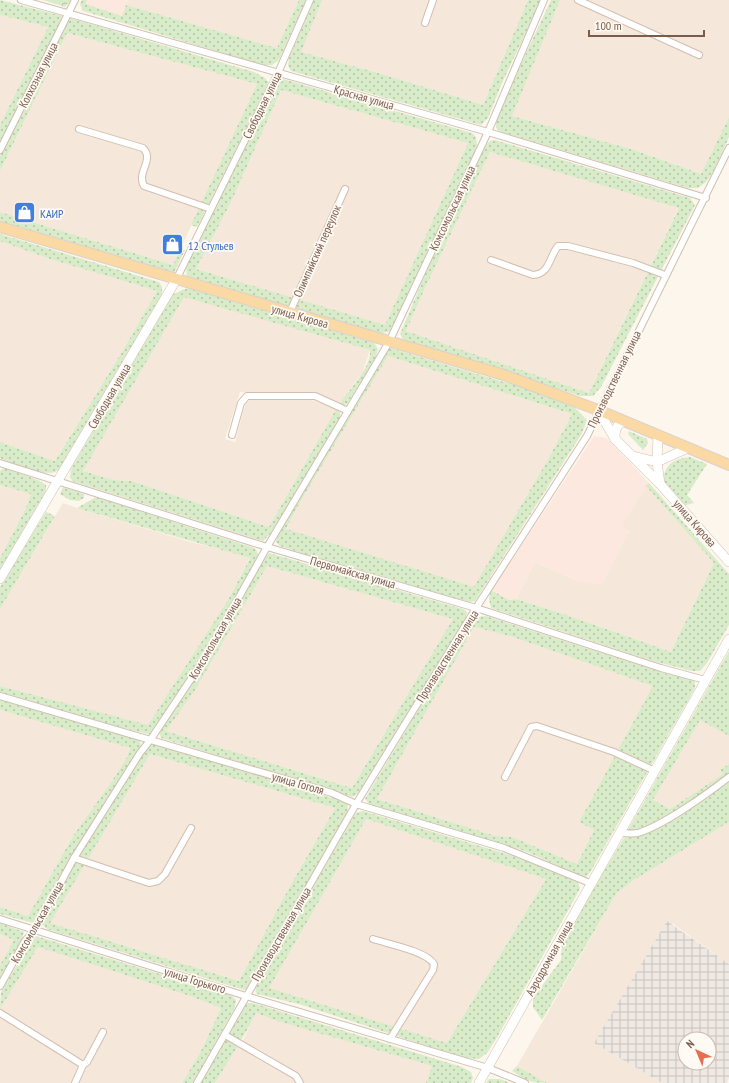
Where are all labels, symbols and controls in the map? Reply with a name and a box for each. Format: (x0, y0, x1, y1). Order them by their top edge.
scale bar (589, 12, 704, 38)
text: 100 m (595, 18, 622, 33)
street label: Колхозная улица (15, 40, 61, 110)
street label: Свободная улица (239, 69, 285, 141)
street label: Красная улица (332, 81, 396, 113)
street label: Комсомольская улица (426, 163, 478, 253)
shop icon: КАИР (12, 200, 38, 226)
street label: Олимпийский переулок (290, 202, 344, 300)
place label: КАИР (40, 206, 64, 221)
shop icon: 12 Стульев (159, 232, 185, 258)
place label: 12 Стульев (188, 238, 234, 253)
street label: улица Кирова (270, 301, 330, 331)
street label: Производственная улица (584, 328, 644, 430)
street label: Свободная улица (84, 361, 134, 431)
street label: улица Кирова (670, 496, 720, 550)
street label: Первомайская улица (308, 553, 398, 591)
street label: Комсомольская улица (185, 594, 245, 682)
street label: Производственная улица (412, 607, 482, 705)
street label: улица Гоголя (270, 768, 326, 798)
street label: Комсомольская улица (7, 878, 67, 966)
street label: Производственная улица (248, 884, 314, 984)
street label: Аэродромная улица (522, 917, 576, 998)
street label: улица Горького (162, 964, 228, 996)
north arrow (677, 1031, 717, 1071)
text: N (683, 1037, 697, 1051)

